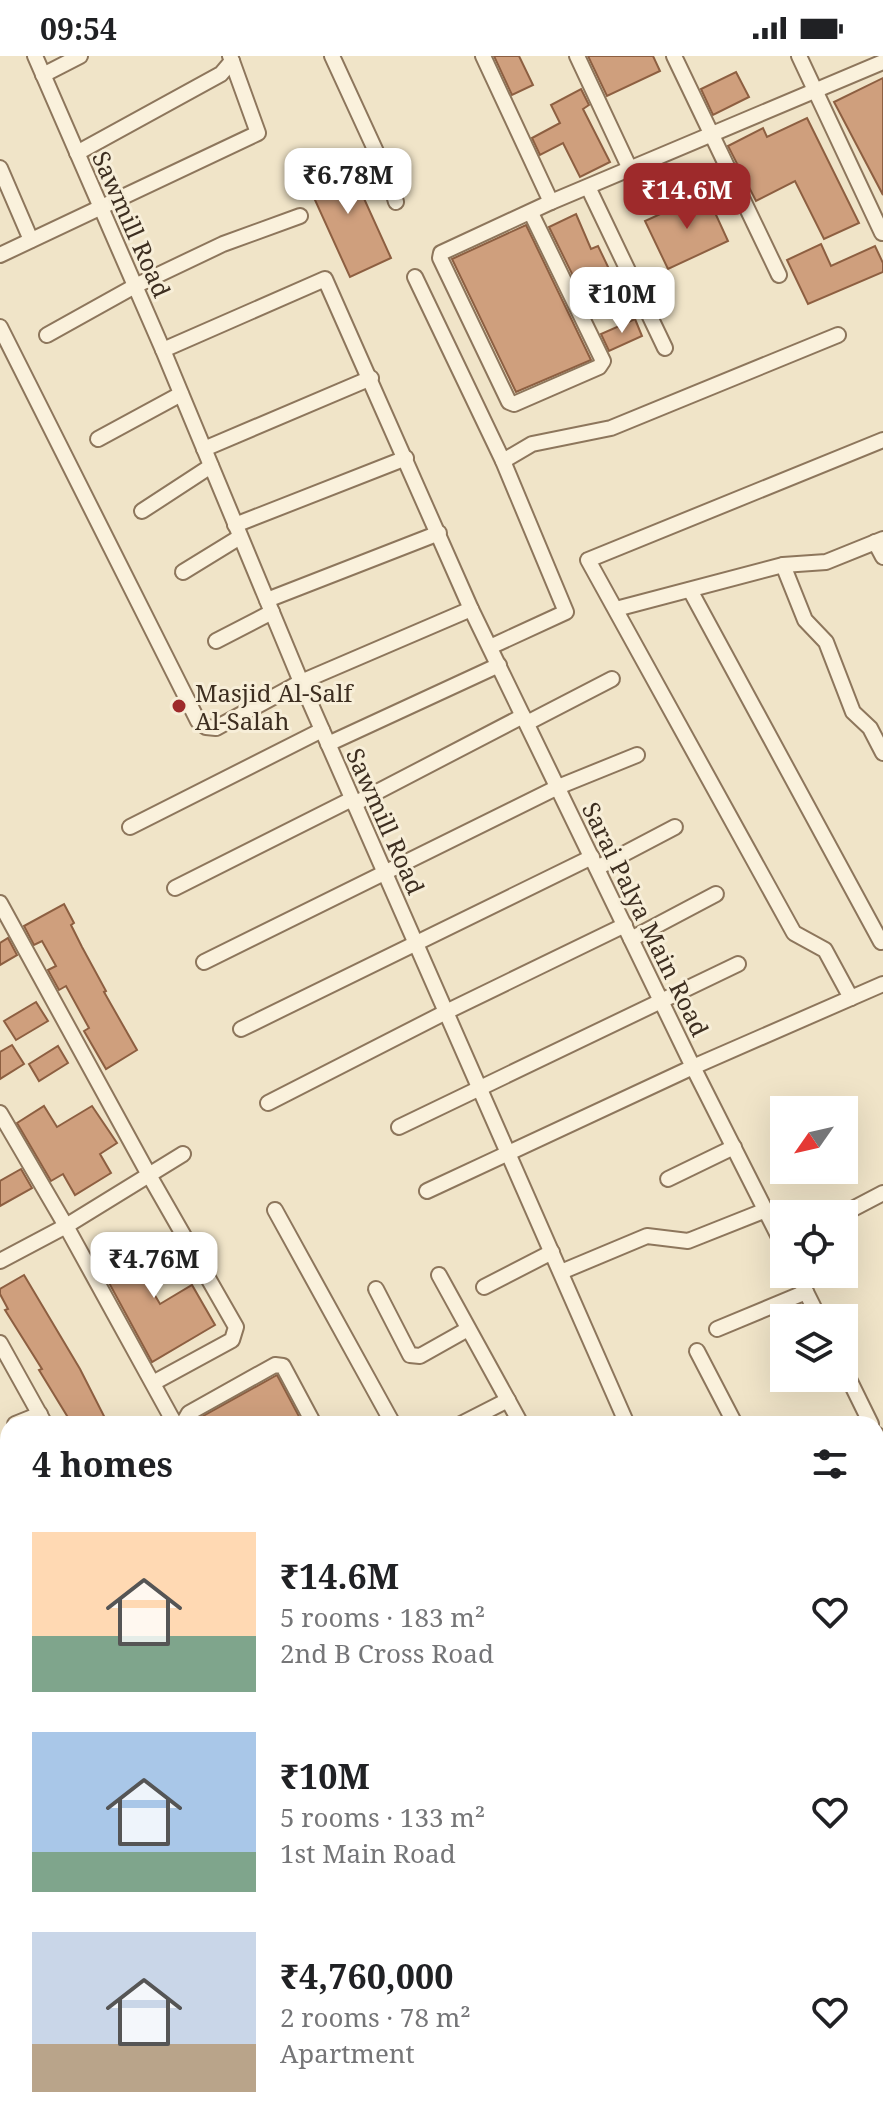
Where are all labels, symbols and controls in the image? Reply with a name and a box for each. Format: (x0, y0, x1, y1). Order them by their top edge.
text: 09:54 (40, 8, 117, 49)
street label: Sawmill Road (85, 146, 179, 302)
pin: ₹6.78M (283, 148, 413, 216)
text: ₹6.78M (302, 156, 394, 192)
pin: ₹14.6M (622, 163, 752, 231)
text: ₹14.6M (641, 171, 733, 207)
pin: ₹10M (575, 267, 669, 335)
text: ₹10M (588, 275, 656, 311)
place label: Masjid Al-Salf Al-Salah (195, 676, 355, 737)
marker: Masjid Al-Salf Al-Salah (170, 697, 188, 715)
street label: Sawmill Road (339, 743, 433, 899)
street label: Sarai Palya Main Road (575, 796, 717, 1042)
north arrow (770, 1096, 858, 1184)
map controls (770, 1096, 858, 1392)
button: locate (770, 1200, 858, 1288)
pin: ₹4.76M (89, 1232, 219, 1300)
text: ₹4.76M (108, 1240, 200, 1276)
button: layers (770, 1304, 858, 1392)
text: 4 homes (32, 1441, 173, 1487)
icon: filters (808, 1442, 852, 1486)
text: ₹14.6M (280, 1553, 399, 1599)
icon: home (96, 1564, 192, 1660)
icon: heart (808, 1590, 852, 1634)
text: 5 rooms · 183 m² (280, 1599, 485, 1635)
text: 2nd B Cross Road (280, 1635, 494, 1671)
text: ₹10M (280, 1753, 370, 1799)
icon: home (96, 1764, 192, 1860)
icon: heart (808, 1790, 852, 1834)
text: 5 rooms · 133 m² (280, 1799, 485, 1835)
text: 1st Main Road (280, 1835, 456, 1871)
text: ₹4,760,000 (280, 1953, 453, 1999)
icon: home (96, 1964, 192, 2060)
icon: heart (808, 1990, 852, 2034)
text: 2 rooms · 78 m² (280, 1999, 471, 2035)
text: Apartment (280, 2035, 415, 2071)

